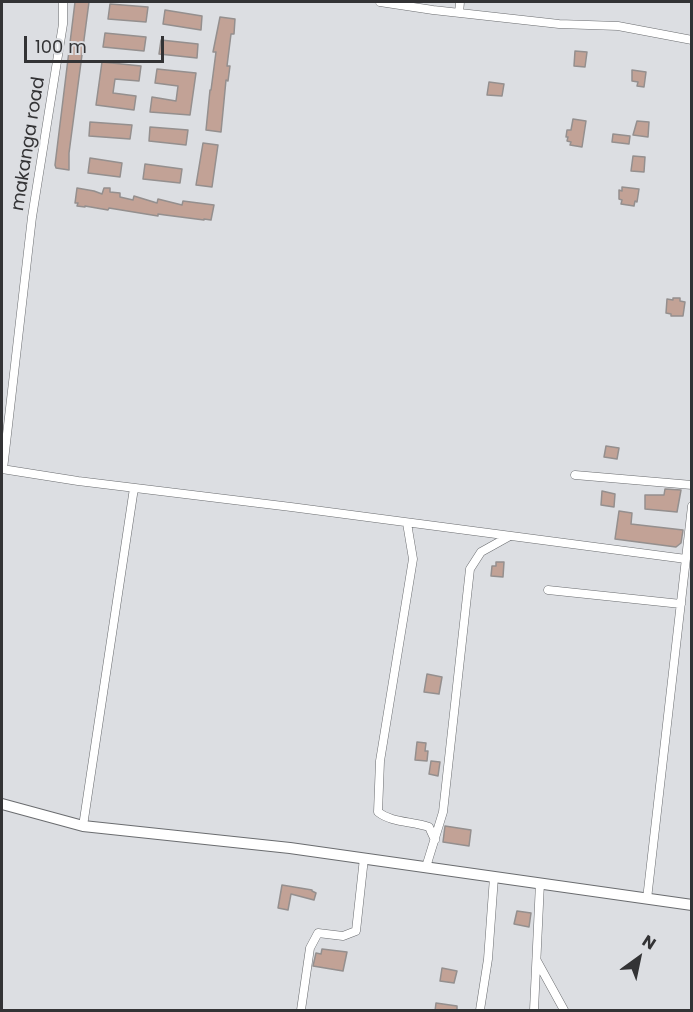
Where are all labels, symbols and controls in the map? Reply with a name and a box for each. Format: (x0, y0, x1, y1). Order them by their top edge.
scale bar (27, 24, 166, 62)
text: 100 m (35, 34, 87, 59)
street label: makanga road (8, 75, 50, 213)
north arrow (609, 928, 669, 988)
text: N (638, 930, 660, 955)

